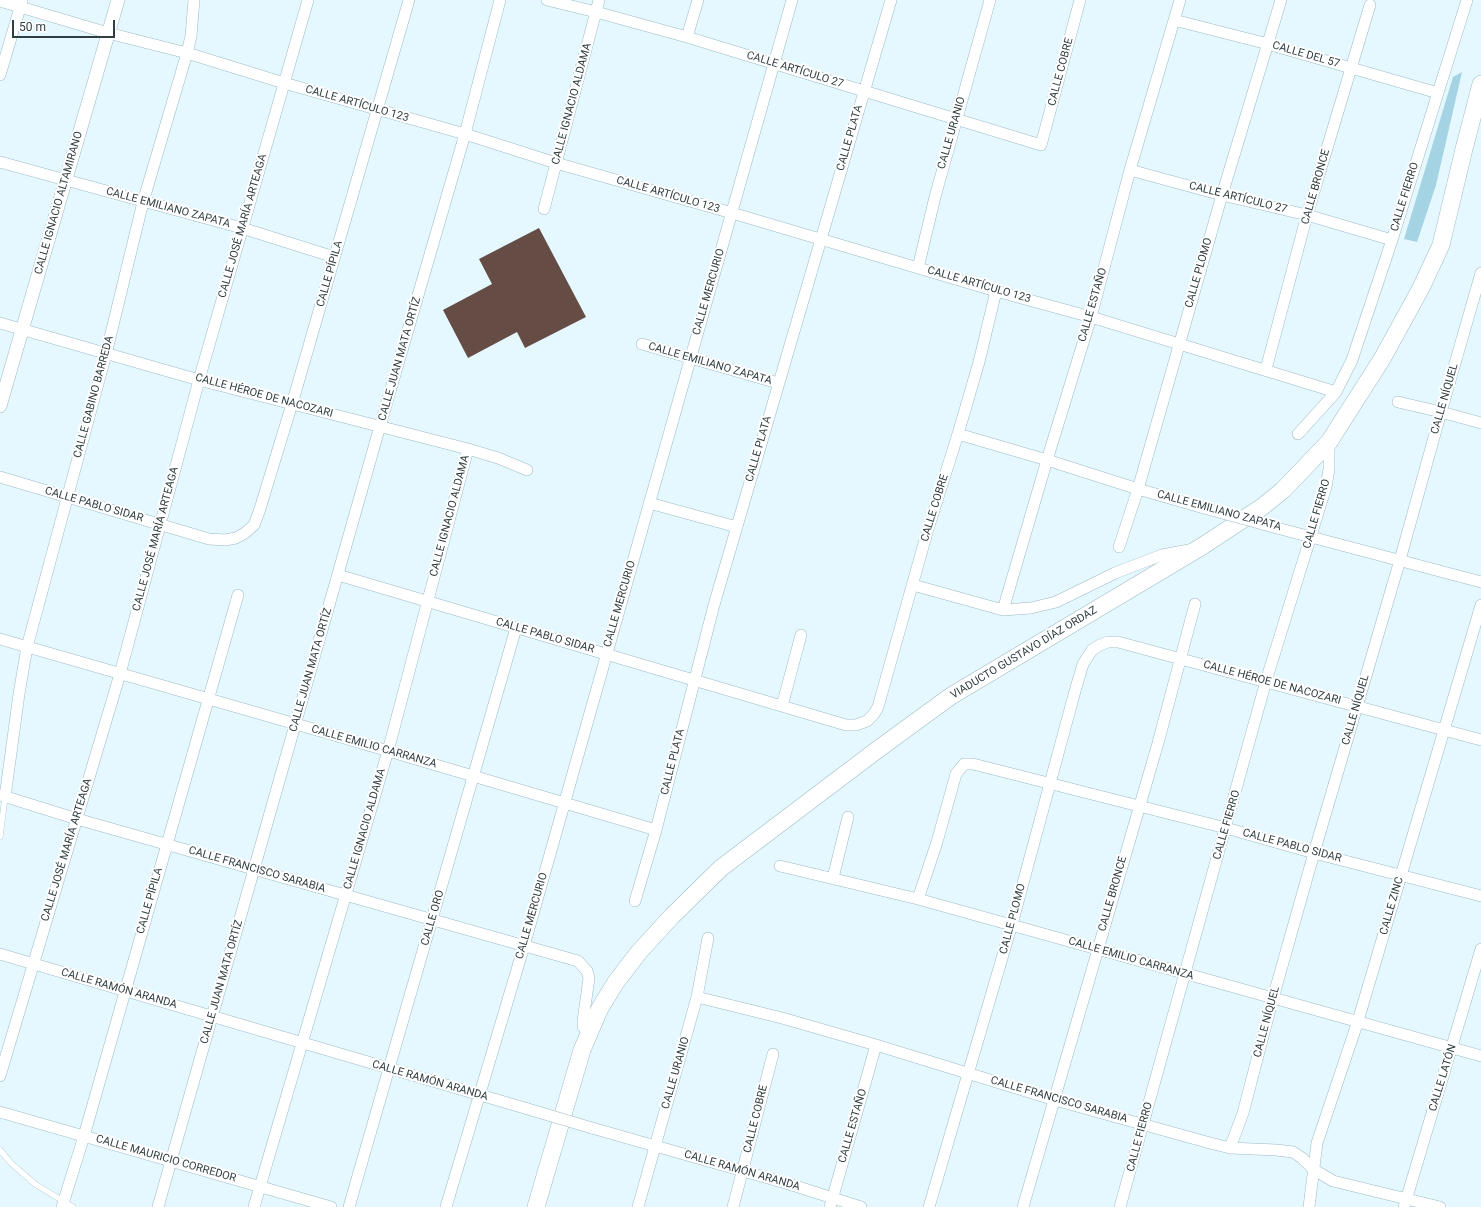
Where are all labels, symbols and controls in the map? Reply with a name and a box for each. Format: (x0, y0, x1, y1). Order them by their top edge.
scale bar (14, 12, 117, 38)
text: 50 m (19, 20, 46, 34)
street label: CALLE COBRE (1046, 37, 1076, 107)
street label: CALLE DEL 57 (1271, 39, 1341, 71)
street label: CALLE IGNACIO ALDAMA (549, 42, 595, 166)
street label: CALLE ARTÍCULO 27 (745, 49, 845, 91)
street label: CALLE ARTÍCULO 123 (304, 83, 410, 125)
street label: CALLE URANIO (935, 95, 969, 171)
street label: CALLE PLATA (834, 104, 866, 172)
street label: CALLE IGNACIO ALTAMIRANO (32, 130, 86, 276)
street label: CALLE BRONCE (1299, 148, 1333, 226)
street label: CALLE JOSÉ MARÍA ARTEAGA (216, 153, 270, 299)
street label: CALLE FIERRO (1388, 161, 1422, 233)
street label: CALLE ARTÍCULO 123 (615, 174, 721, 216)
street label: CALLE ARTÍCULO 27 (1188, 179, 1288, 217)
street label: CALLE EMILIANO ZAPATA (104, 185, 232, 231)
street label: CALLE PLOMO (1183, 236, 1215, 310)
street label: CALLE PÍPILA (314, 239, 346, 309)
street label: CALLE MERCURIO (690, 247, 728, 337)
street label: CALLE ARTÍCULO 123 (926, 264, 1032, 306)
street label: CALLE ESTAÑO (1076, 266, 1110, 344)
street label: CALLE JUAN MATA ORTÍZ (376, 296, 424, 422)
street label: CALLE GABINO BARREDA (71, 334, 117, 460)
street label: CALLE EMILIANO ZAPATA (647, 340, 773, 388)
street label: CALLE NÍQUEL (1429, 362, 1461, 436)
street label: CALLE HÉROE DE NACOZARI (194, 371, 334, 421)
street label: CALLE PLATA (743, 415, 775, 483)
street label: CALLE IGNACIO ALDAMA (427, 454, 473, 578)
street label: CALLE JOSÉ MARÍA ARTEAGA (130, 465, 182, 613)
street label: CALLE COBRE (918, 473, 952, 543)
street label: CALLE FIERRO (1301, 478, 1333, 550)
street label: CALLE PABLO SIDAR (43, 485, 145, 525)
street label: CALLE EMILIANO ZAPATA (1155, 488, 1283, 534)
street label: CALLE MERCURIO (601, 559, 639, 649)
street label: VIADUCTO GUSTAVO DÍAZ ORDAZ (948, 604, 1100, 702)
street label: CALLE JUAN MATA ORTÍZ (287, 607, 335, 733)
street label: CALLE PABLO SIDAR (494, 616, 596, 656)
street label: CALLE HÉROE DE NACOZARI (1202, 658, 1342, 708)
street label: CALLE NÍQUEL (1340, 673, 1372, 747)
street label: CALLE EMILIO CARRANZA (310, 723, 438, 771)
street label: CALLE PLATA (658, 727, 688, 797)
street label: CALLE IGNACIO ALDAMA (341, 767, 389, 891)
street label: CALLE JOSÉ MARÍA ARTEAGA (39, 777, 95, 923)
street label: CALLE FIERRO (1211, 789, 1243, 861)
street label: CALLE PABLO SIDAR (1241, 826, 1343, 866)
street label: CALLE FRANCISCO SARABIA (187, 844, 327, 896)
street label: CALLE BRONCE (1096, 855, 1130, 933)
street label: CALLE PÍPILA (134, 866, 166, 936)
street label: CALLE MERCURIO (513, 871, 551, 961)
street label: CALLE ZINC (1377, 875, 1407, 937)
street label: CALLE PLOMO (997, 882, 1029, 956)
street label: CALLE ORO (419, 889, 447, 947)
street label: CALLE JUAN MATA ORTÍZ (198, 919, 246, 1045)
street label: CALLE EMILIO CARRANZA (1067, 935, 1195, 983)
street label: CALLE RAMÓN ARANDA (59, 966, 179, 1012)
street label: CALLE NÍQUEL (1251, 985, 1283, 1059)
street label: CALLE URANIO (659, 1035, 693, 1111)
street label: CALLE LATÓN (1427, 1043, 1459, 1113)
street label: CALLE RAMÓN ARANDA (370, 1058, 490, 1104)
street label: CALLE FRANCISCO SARABIA (989, 1074, 1129, 1126)
street label: CALLE COBRE (741, 1084, 771, 1154)
street label: CALLE ESTAÑO (836, 1087, 870, 1165)
street label: CALLE FIERRO (1124, 1101, 1156, 1173)
street label: CALLE MAURICIO CORREDOR (94, 1133, 238, 1185)
street label: CALLE RAMÓN ARANDA (682, 1148, 802, 1194)

